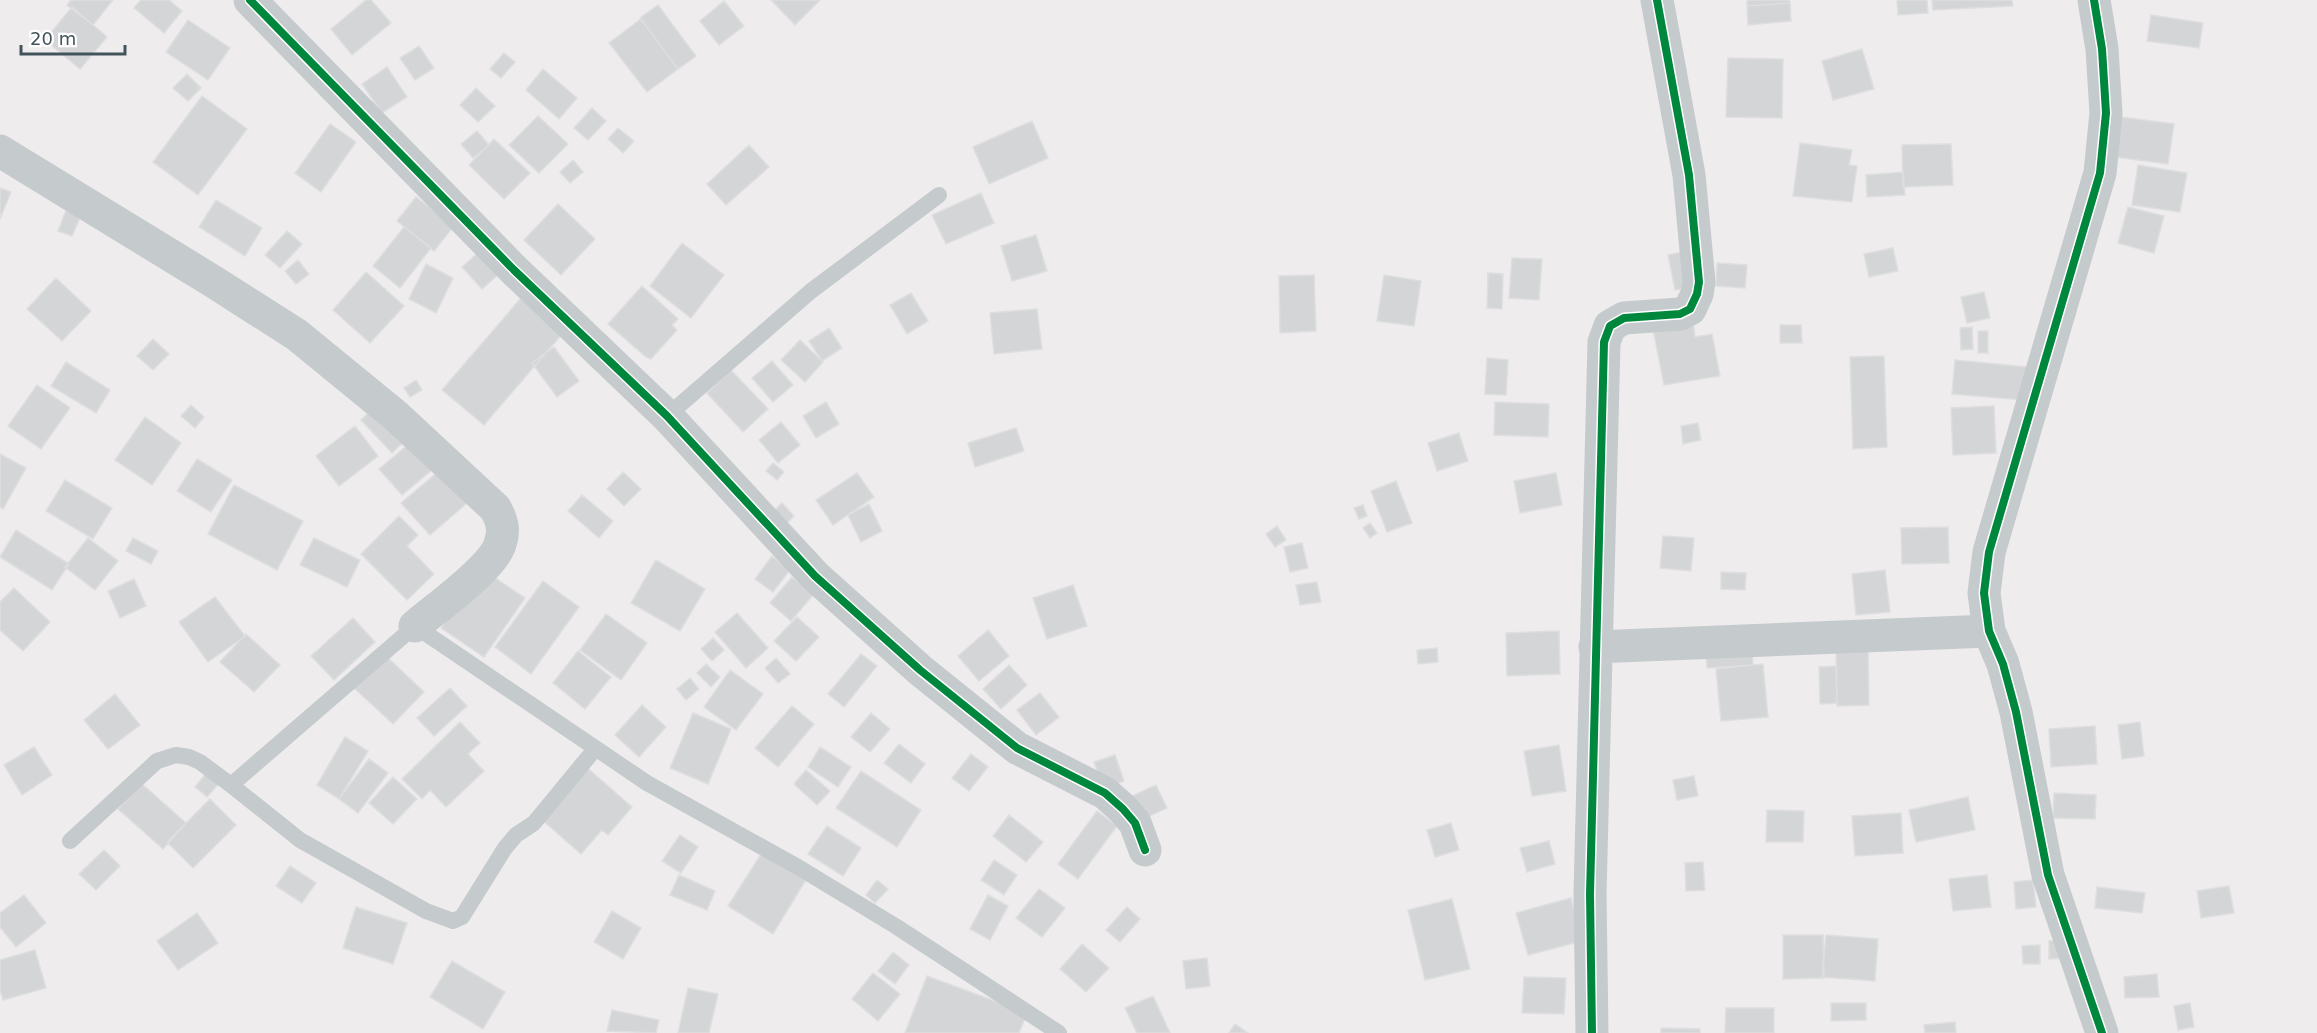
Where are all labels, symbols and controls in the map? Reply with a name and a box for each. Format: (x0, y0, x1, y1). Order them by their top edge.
scale bar (21, 18, 124, 56)
text: 20 m (30, 28, 76, 49)

